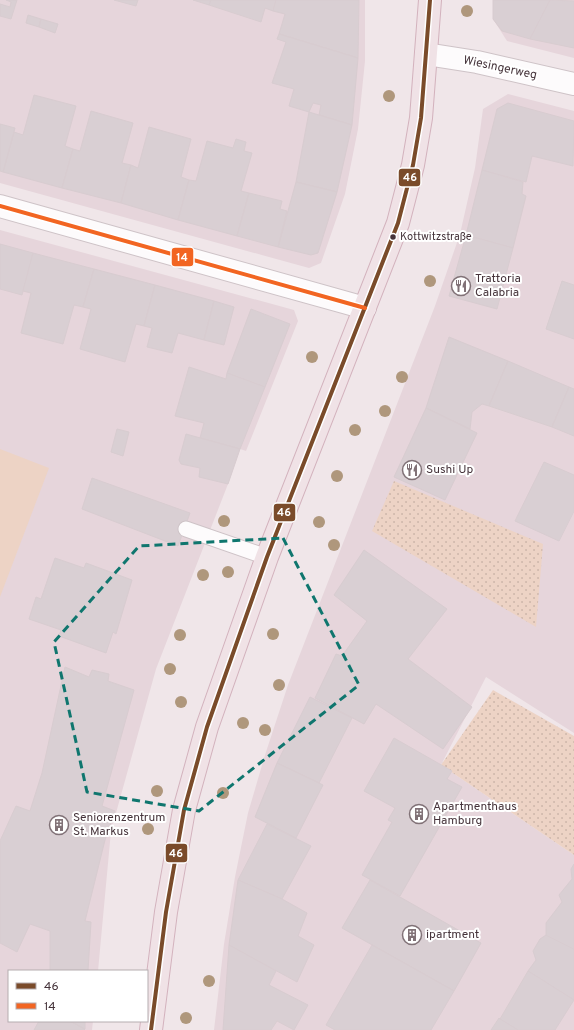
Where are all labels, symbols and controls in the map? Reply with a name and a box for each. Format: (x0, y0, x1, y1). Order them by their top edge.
street label: Wiesingerweg (462, 52, 538, 84)
line badge: 46 (398, 168, 421, 187)
text: 46 (403, 171, 417, 185)
place label: Kottwitzstraße (400, 230, 472, 244)
marker: Kottwitzstraße (388, 232, 398, 242)
line badge: 14 (171, 247, 194, 267)
text: 14 (176, 251, 188, 265)
place label: Trattoria Calabria (475, 271, 521, 301)
restaurant icon: Trattoria Calabria (450, 275, 472, 297)
restaurant icon: Sushi Up (401, 459, 423, 481)
place label: Sushi Up (426, 462, 473, 478)
line badge: 46 (273, 503, 296, 522)
text: 46 (277, 506, 291, 520)
place label: Apartmenthaus Hamburg (433, 799, 517, 829)
building icon: Apartmenthaus Hamburg (408, 803, 430, 825)
place label: Seniorenzentrum St. Markus (73, 810, 165, 840)
building icon: Seniorenzentrum St. Markus (48, 814, 70, 836)
line badge: 46 (165, 843, 188, 863)
text: 46 (169, 847, 183, 861)
building icon: ipartment (401, 924, 423, 946)
place label: ipartment (426, 927, 479, 943)
legend (8, 970, 148, 1022)
text: 46 (44, 979, 59, 995)
text: 14 (44, 999, 56, 1015)

